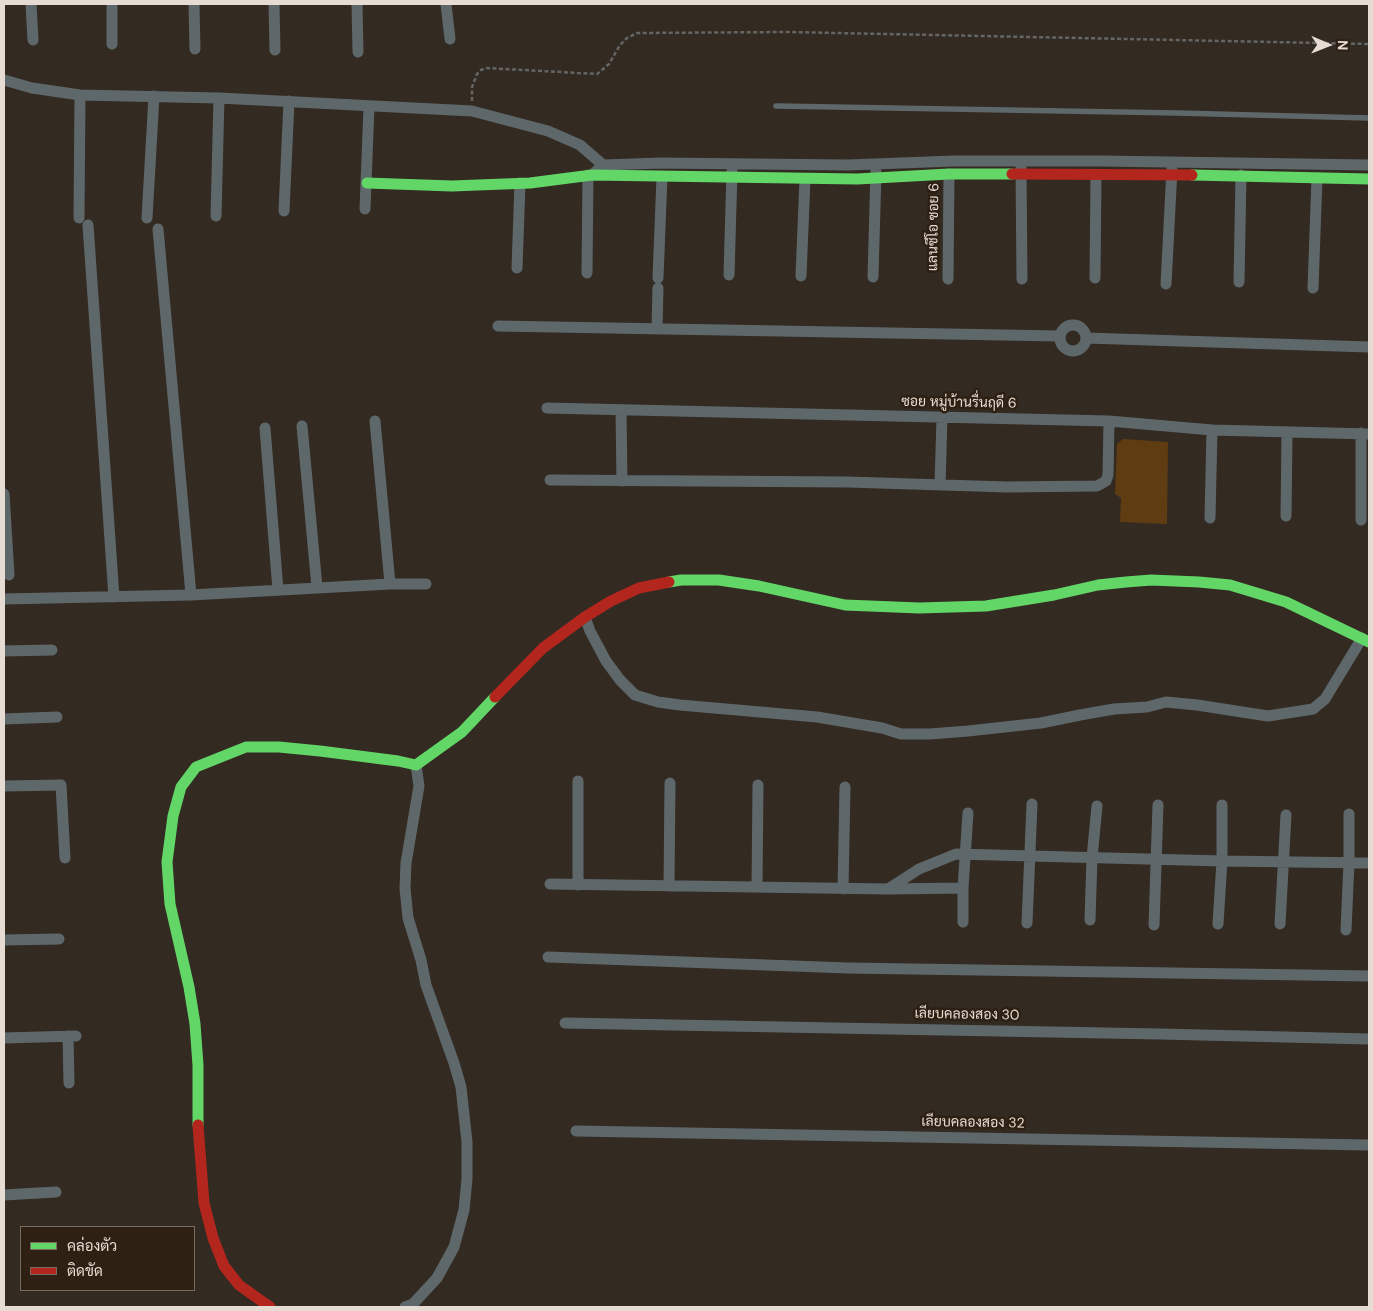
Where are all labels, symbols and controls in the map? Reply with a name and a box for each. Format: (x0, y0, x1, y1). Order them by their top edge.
north arrow (1303, 20, 1353, 70)
text: N (1334, 40, 1352, 51)
street label: แลนซีโอ ซอย 6 (925, 183, 943, 271)
street label: ซอย หมู่บ้านรื่นฤดี 6 (901, 394, 1017, 412)
street label: เลียบคลองสอง 30 (914, 1006, 1020, 1024)
street label: เลียบคลองสอง 32 (921, 1114, 1025, 1132)
legend (20, 1226, 195, 1291)
text: คล่องตัว (67, 1236, 117, 1256)
text: ติดขัด (67, 1261, 103, 1281)

